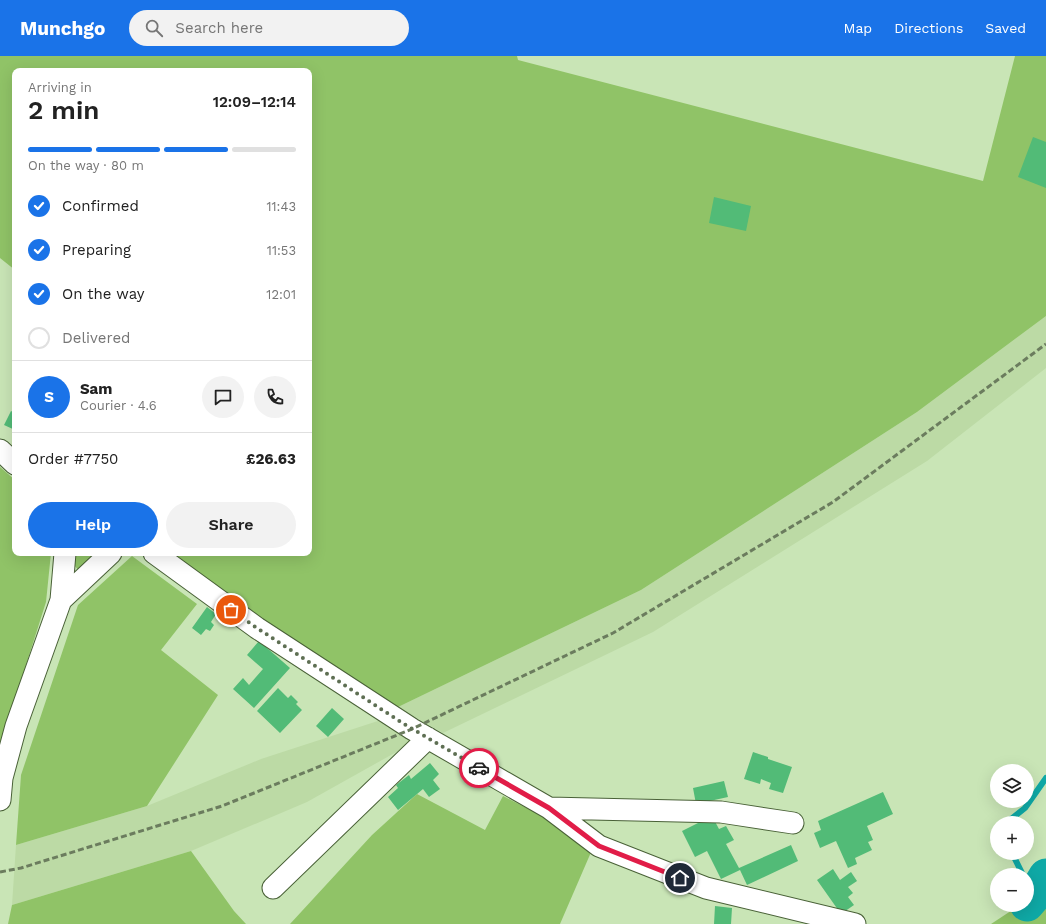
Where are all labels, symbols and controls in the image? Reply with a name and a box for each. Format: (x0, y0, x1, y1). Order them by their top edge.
search box (129, 10, 409, 46)
text: Munchgo (20, 17, 105, 40)
icon: search (143, 17, 165, 39)
text: Search here (175, 19, 263, 37)
text: Map (844, 20, 872, 36)
text: Directions (894, 20, 963, 36)
text: Saved (985, 20, 1026, 36)
text: Arriving in (28, 80, 92, 95)
text: 12:09–12:14 (213, 93, 296, 111)
text: 2 min (28, 95, 99, 125)
text: On the way · 80 m (28, 158, 144, 173)
icon: check (28, 195, 50, 217)
text: Confirmed (62, 197, 139, 215)
text: 11:43 (266, 199, 296, 214)
icon: check (28, 239, 50, 261)
text: Preparing (62, 241, 131, 259)
text: 11:53 (267, 243, 296, 258)
icon: check (28, 283, 50, 305)
text: On the way (62, 285, 144, 303)
text: 12:01 (266, 287, 296, 302)
text: Delivered (62, 329, 130, 347)
button: chat (202, 376, 244, 418)
button: phone (254, 376, 296, 418)
text: Sam (80, 380, 112, 398)
text: S (44, 388, 54, 406)
text: Courier · 4.6 (80, 398, 157, 413)
text: Order #7750 (28, 450, 118, 468)
text: £26.63 (246, 450, 296, 468)
button: Help (28, 502, 158, 548)
button: Share (166, 502, 296, 548)
pin (214, 593, 248, 627)
icon: bag (220, 599, 242, 621)
courier (459, 748, 499, 788)
icon: car (468, 757, 490, 779)
map controls (990, 764, 1034, 912)
button: layers (990, 764, 1034, 808)
button: + (990, 816, 1034, 860)
pin (663, 861, 697, 895)
icon: home (669, 867, 691, 889)
button: − (990, 868, 1034, 912)

